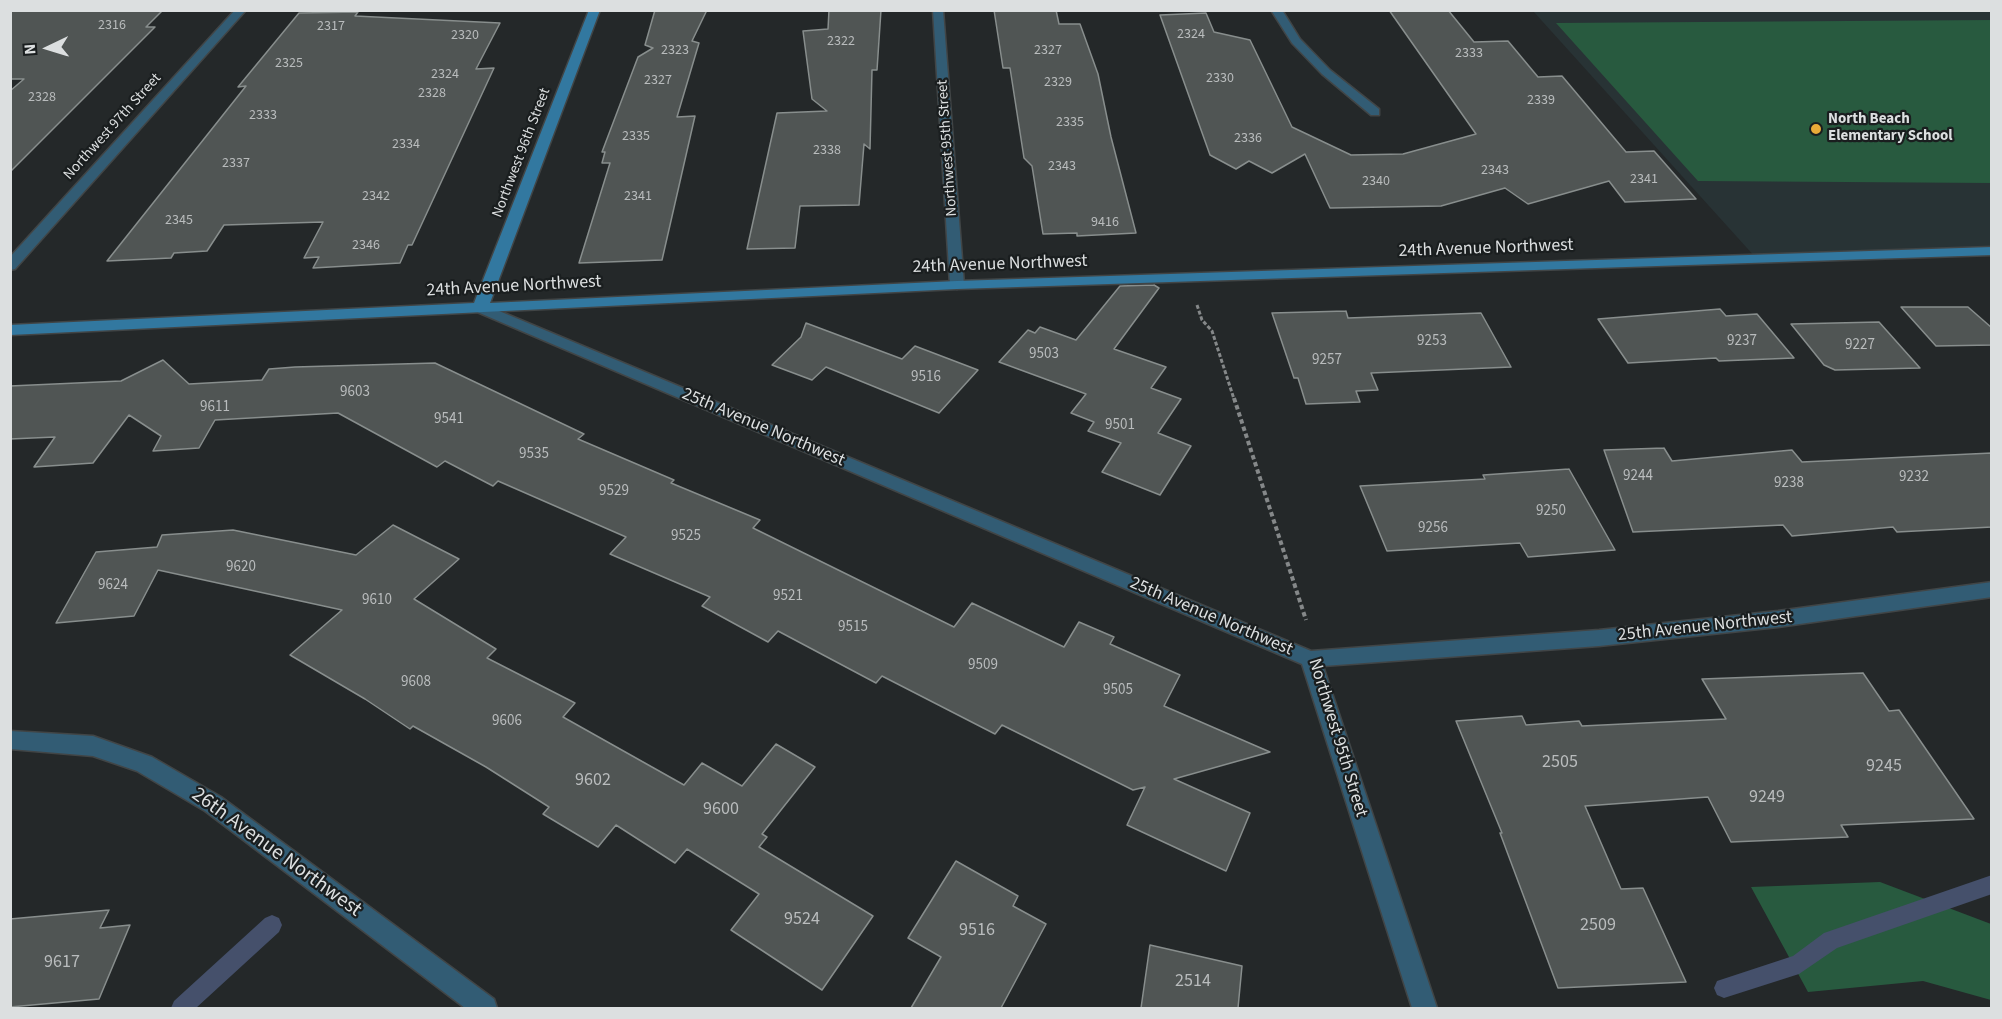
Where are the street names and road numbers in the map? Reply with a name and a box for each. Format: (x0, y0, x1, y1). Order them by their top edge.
street label: Northwest 97th Street (60, 70, 166, 184)
street label: Northwest 95th Street (934, 79, 962, 217)
street label: Northwest 96th Street (489, 86, 555, 220)
street label: 24th Avenue Northwest (1398, 235, 1574, 263)
street label: 24th Avenue Northwest (912, 251, 1088, 279)
street label: 24th Avenue Northwest (426, 272, 602, 302)
street label: 25th Avenue Northwest (678, 384, 848, 472)
street label: 25th Avenue Northwest (1126, 573, 1296, 661)
street label: 25th Avenue Northwest (1617, 607, 1793, 647)
street label: Northwest 95th Street (1303, 656, 1371, 820)
street label: 26th Avenue Northwest (186, 783, 366, 923)

